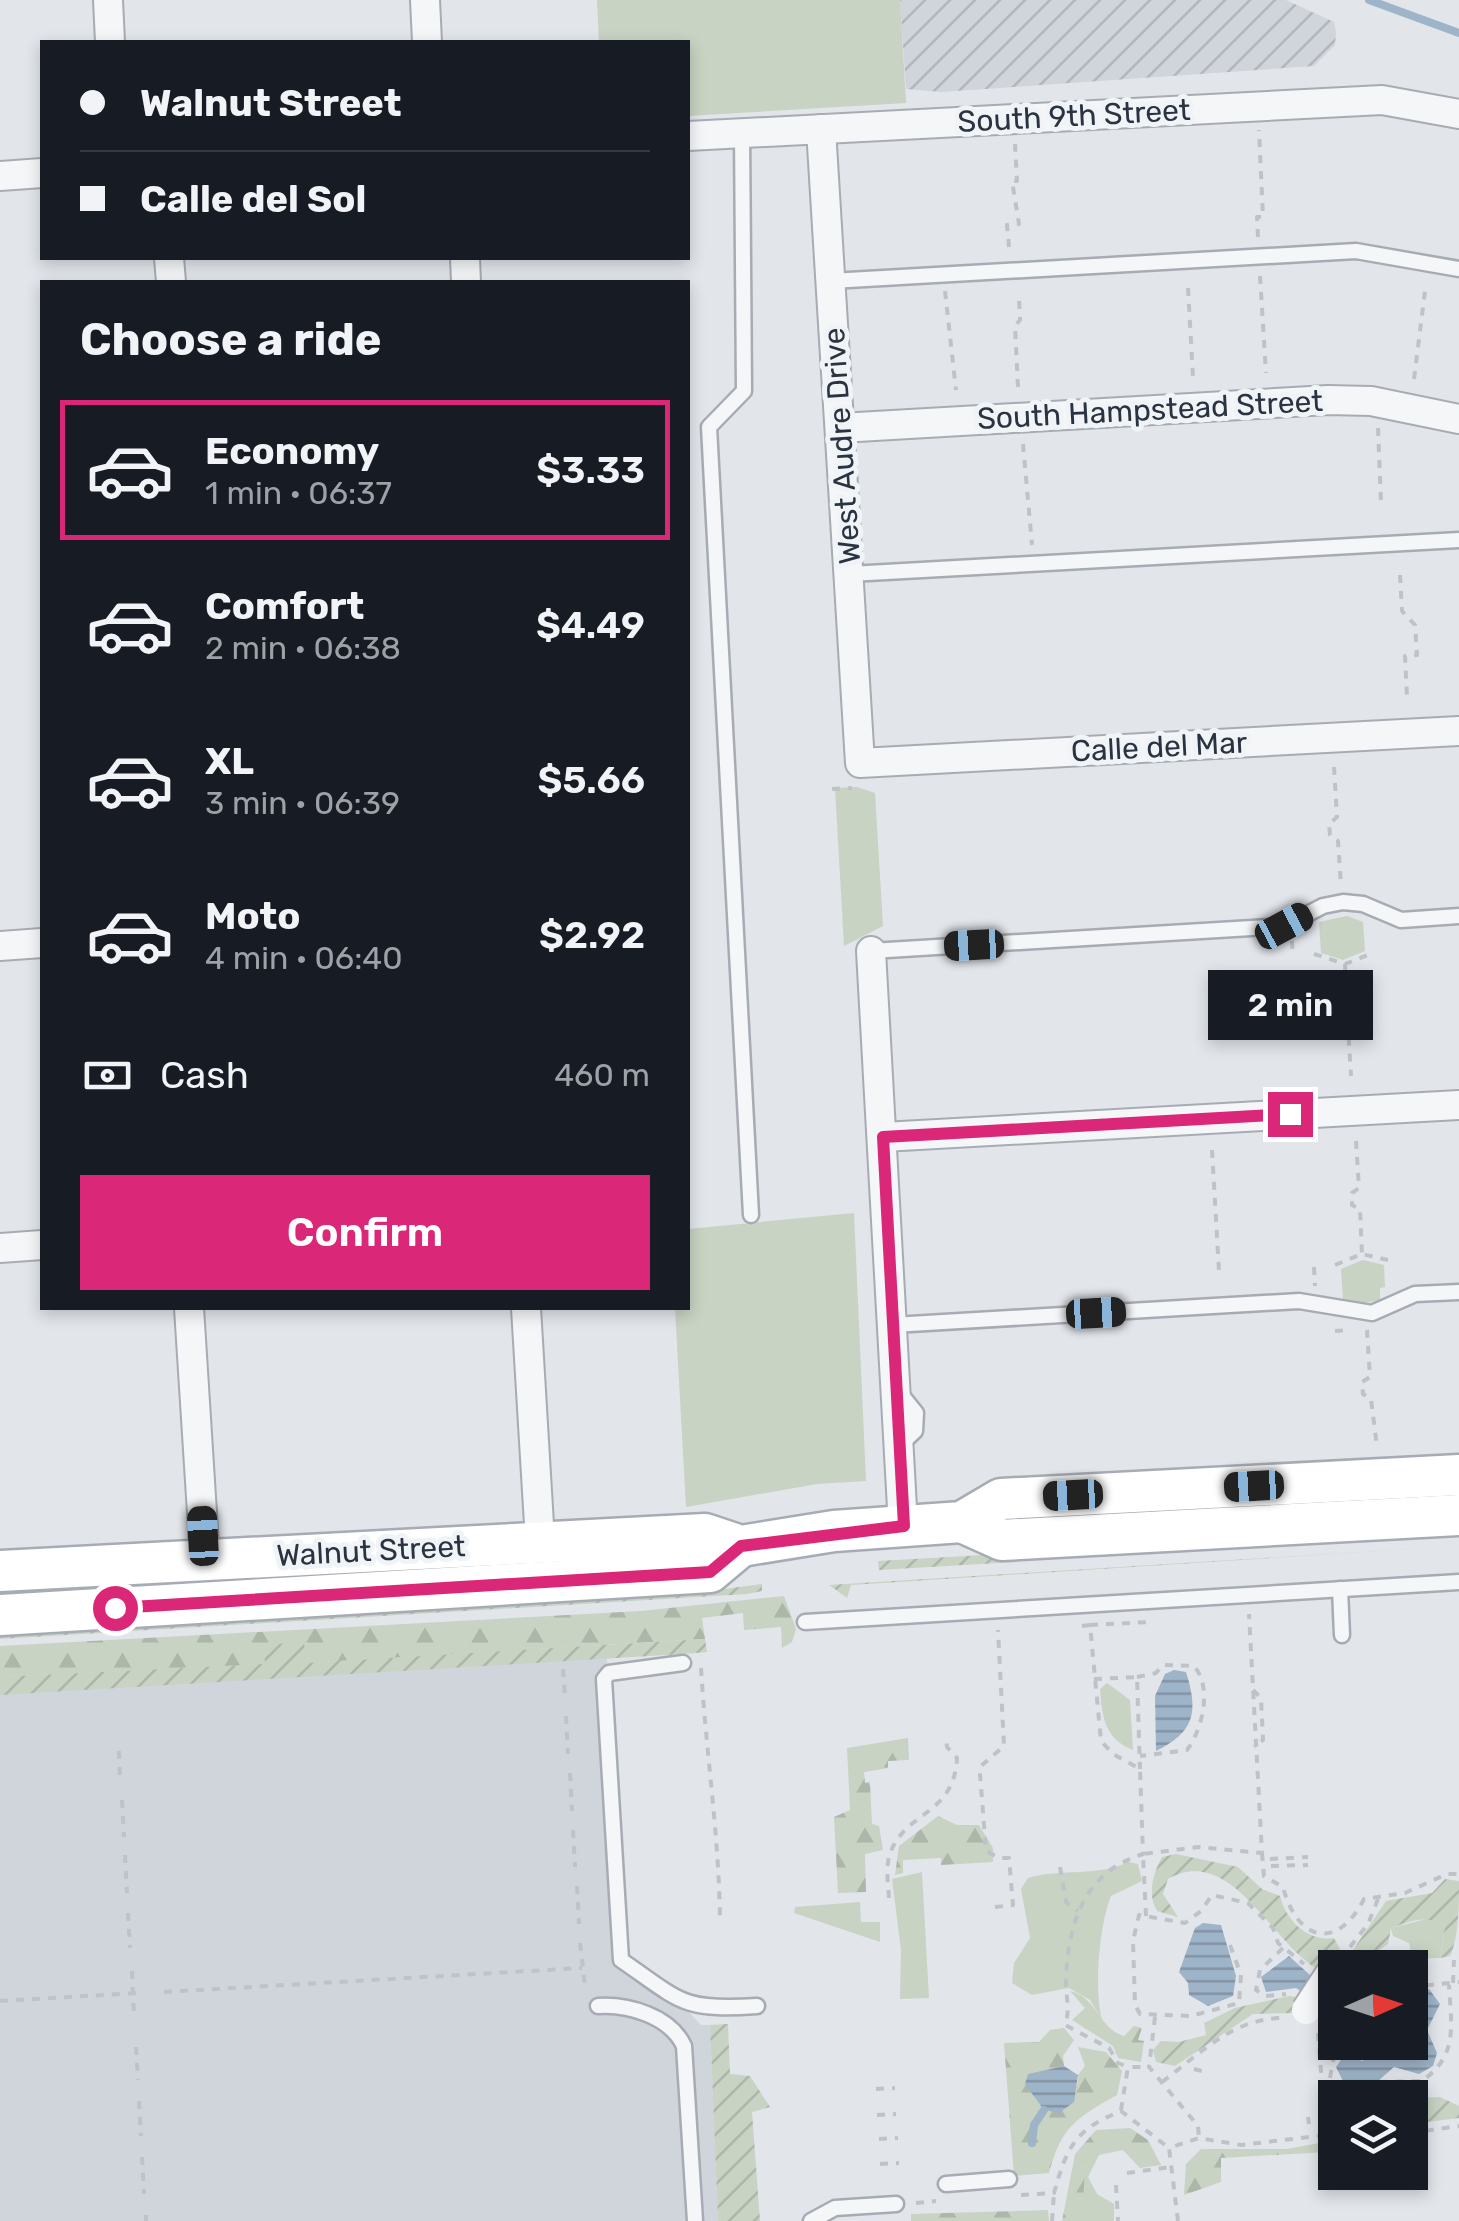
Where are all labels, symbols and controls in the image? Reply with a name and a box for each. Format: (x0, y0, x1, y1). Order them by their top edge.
text: Walnut Street (140, 80, 402, 126)
street label: South 9th Street (957, 92, 1192, 140)
text: Calle del Sol (140, 176, 366, 222)
text: Choose a ride (80, 313, 382, 366)
street label: West Audre Drive (816, 327, 868, 565)
street label: South Hampstead Street (976, 383, 1324, 437)
icon: car (85, 425, 175, 515)
text: Economy (205, 428, 379, 474)
text: $3.33 (536, 447, 645, 493)
text: 1 min · 06:37 (205, 474, 392, 512)
icon: car (85, 580, 175, 670)
text: Comfort (205, 583, 364, 629)
text: $4.49 (536, 602, 645, 648)
text: 2 min · 06:38 (205, 629, 401, 667)
street label: Calle del Mar (1070, 724, 1249, 770)
icon: car (85, 735, 175, 825)
text: XL (205, 738, 254, 784)
text: $5.66 (538, 757, 645, 803)
text: 3 min · 06:39 (205, 784, 400, 822)
icon: car (85, 890, 175, 980)
text: Moto (205, 893, 301, 939)
car (1250, 899, 1318, 953)
text: $2.92 (539, 912, 645, 958)
car (943, 928, 1005, 962)
text: 4 min · 06:40 (205, 939, 403, 977)
callout: 2 min (1208, 969, 1372, 1039)
text: 2 min (1248, 986, 1333, 1024)
icon: cash (80, 1048, 135, 1103)
text: Cash (160, 1052, 249, 1098)
text: 460 m (554, 1056, 650, 1094)
route end (1268, 1092, 1313, 1137)
button: Confirm (80, 1175, 650, 1290)
car (1065, 1296, 1127, 1330)
car (1223, 1469, 1285, 1503)
car (1042, 1478, 1104, 1512)
car (186, 1505, 220, 1567)
street label: Walnut Street (276, 1528, 467, 1574)
route start (93, 1586, 138, 1631)
north arrow (1318, 1950, 1428, 2060)
map controls (1318, 1950, 1428, 2190)
button: layers (1318, 2080, 1428, 2190)

